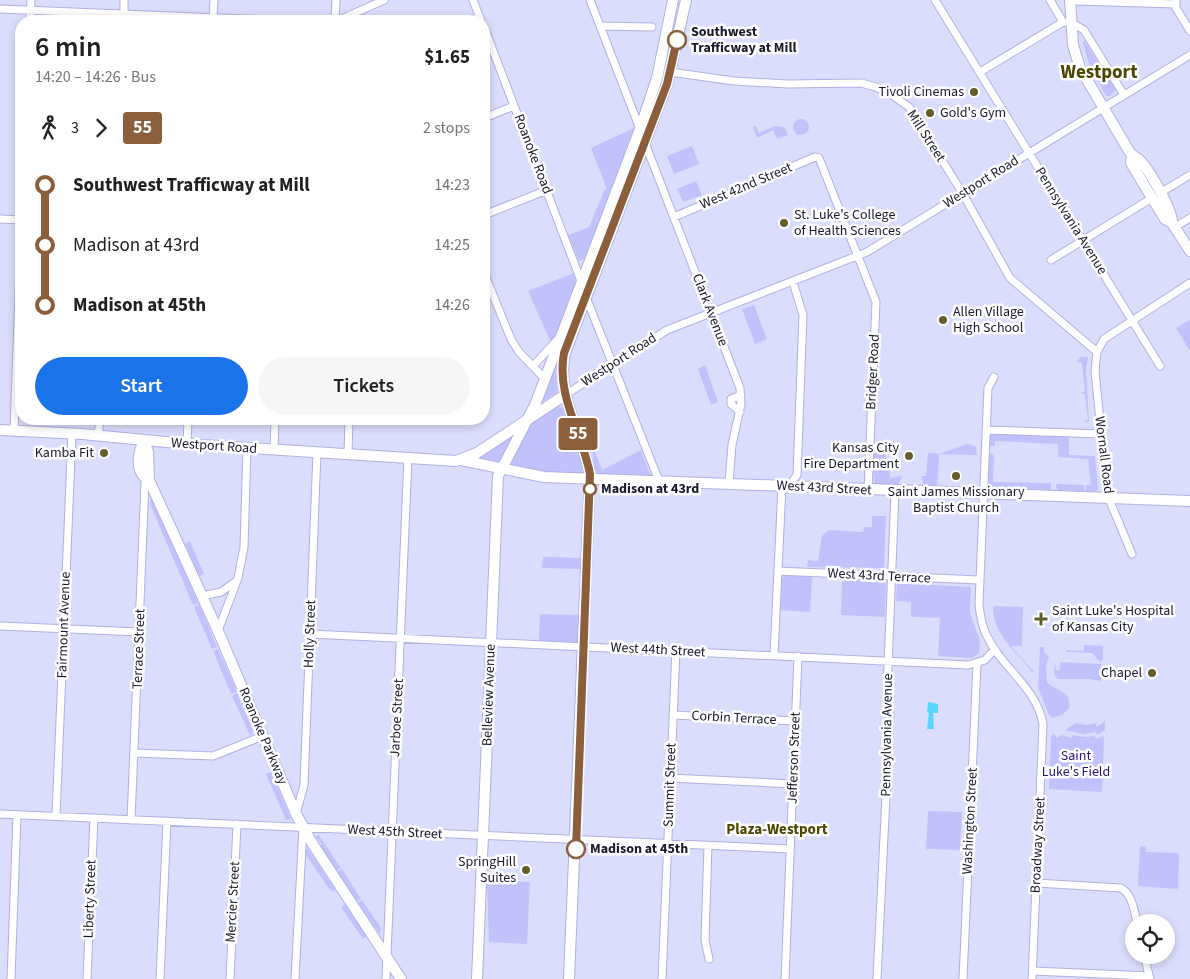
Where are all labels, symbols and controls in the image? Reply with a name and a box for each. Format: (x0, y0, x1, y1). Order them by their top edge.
place label: Southwest Trafficway at Mill (691, 22, 796, 58)
text: 6 min (35, 27, 102, 67)
marker: Southwest Trafficway at Mill (667, 30, 687, 50)
text: $1.65 (424, 44, 470, 71)
district label: Westport (1061, 59, 1137, 86)
text: 14:20 – 14:26 · Bus (35, 66, 156, 88)
place label: Tivoli Cinemas (879, 82, 964, 102)
marker: Tivoli Cinemas (968, 86, 980, 98)
place label: Gold's Gym (940, 103, 1006, 123)
street label: Mill Street (902, 106, 950, 166)
marker: Gold's Gym (924, 107, 936, 119)
street label: Roanoke Road (509, 111, 557, 197)
icon: walk (35, 114, 63, 142)
icon: forward (87, 114, 115, 142)
text: 55 (133, 115, 152, 140)
text: 3 (71, 117, 79, 139)
text: 2 stops (423, 117, 470, 139)
street label: Westport Road (939, 151, 1023, 213)
street label: West 42nd Street (697, 157, 795, 214)
street label: Pennsylvania Avenue (1030, 163, 1112, 279)
text: Southwest Trafficway at Mill (73, 172, 310, 199)
text: 14:23 (434, 174, 470, 196)
place label: St. Luke's College of Health Sciences (794, 205, 901, 241)
marker: St. Luke's College of Health Sciences (778, 217, 790, 229)
text: Madison at 43rd (73, 232, 199, 259)
text: 14:25 (434, 234, 470, 256)
street label: Clark Avenue (687, 271, 733, 349)
text: Madison at 45th (73, 292, 206, 319)
text: 14:26 (434, 294, 470, 316)
place label: Allen Village High School (953, 302, 1024, 338)
marker: Allen Village High School (937, 314, 949, 326)
street label: Westport Road (577, 328, 661, 392)
street label: Bridger Road (861, 334, 885, 410)
button: Start (35, 357, 248, 415)
button: Tickets (258, 357, 470, 415)
street label: Wornall Road (1089, 415, 1119, 495)
line badge: 55 (556, 418, 600, 450)
text: 55 (568, 421, 588, 446)
street label: Westport Road (170, 433, 258, 459)
place label: Kansas City Fire Department (803, 438, 899, 474)
place label: Kamba Fit (35, 443, 94, 463)
marker: Kamba Fit (98, 447, 110, 459)
marker: Kansas City Fire Department (903, 450, 915, 462)
marker: Saint James Missionary Baptist Church (950, 470, 962, 482)
street label: West 43rd Street (776, 476, 872, 500)
place label: Madison at 43rd (601, 479, 699, 499)
marker: Madison at 43rd (583, 482, 597, 496)
place label: Saint James Missionary Baptist Church (888, 482, 1025, 518)
street label: West 43rd Terrace (827, 563, 931, 589)
street label: Fairmount Avenue (52, 571, 76, 679)
street label: Holly Street (299, 599, 321, 668)
place label: Saint Luke's Hospital of Kansas City (1052, 601, 1174, 637)
street label: Terrace Street (128, 608, 150, 690)
marker: Saint Luke's Hospital of Kansas City (1034, 612, 1048, 626)
street label: West 44th Street (610, 638, 706, 662)
street label: Belleview Avenue (477, 643, 501, 746)
place label: Chapel (1101, 663, 1142, 683)
marker: Chapel (1146, 667, 1158, 679)
street label: Pennsylvania Avenue (876, 673, 898, 797)
street label: Jarboe Street (385, 678, 409, 758)
street label: Roanoke Parkway (234, 684, 293, 788)
street label: Corbin Terrace (691, 706, 777, 730)
street label: Jefferson Street (782, 711, 806, 804)
street label: Summit Street (659, 742, 681, 828)
park label: Saint Luke's Field (1042, 746, 1110, 782)
street label: Washington Street (957, 767, 983, 875)
street label: Broadway Street (1025, 796, 1051, 894)
district label: Plaza-Westport (726, 819, 828, 840)
street label: West 45th Street (347, 820, 443, 844)
marker: Madison at 45th (566, 839, 586, 859)
place label: Madison at 45th (590, 839, 688, 859)
place label: SpringHill Suites (458, 852, 516, 888)
street label: Liberty Street (79, 859, 101, 939)
street label: Mercier Street (221, 861, 245, 943)
marker: SpringHill Suites (520, 864, 532, 876)
map controls (1125, 914, 1175, 964)
button: locate (1125, 914, 1175, 964)

